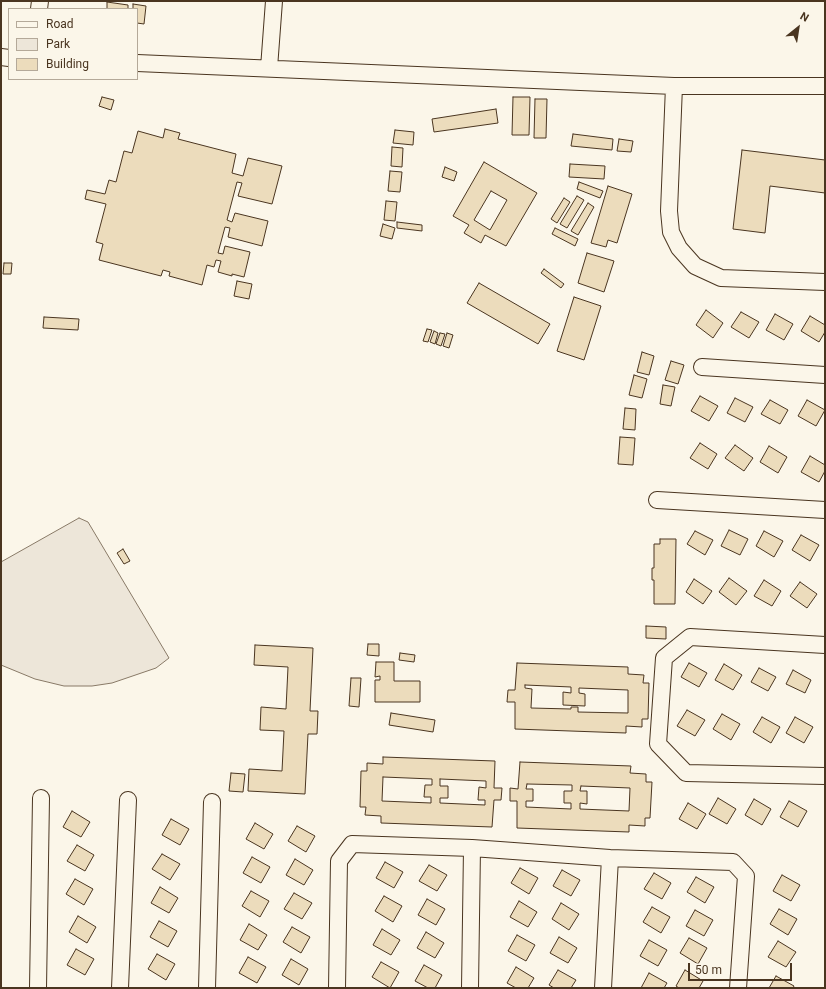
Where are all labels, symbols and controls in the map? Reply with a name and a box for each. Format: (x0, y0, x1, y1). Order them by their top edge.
legend (8, 8, 138, 80)
north arrow (778, 8, 818, 48)
text: N (798, 10, 811, 25)
text: Road (46, 17, 74, 31)
text: Park (46, 37, 70, 51)
text: Building (46, 57, 89, 71)
scale bar (690, 955, 794, 981)
text: 50 m (695, 963, 722, 977)

